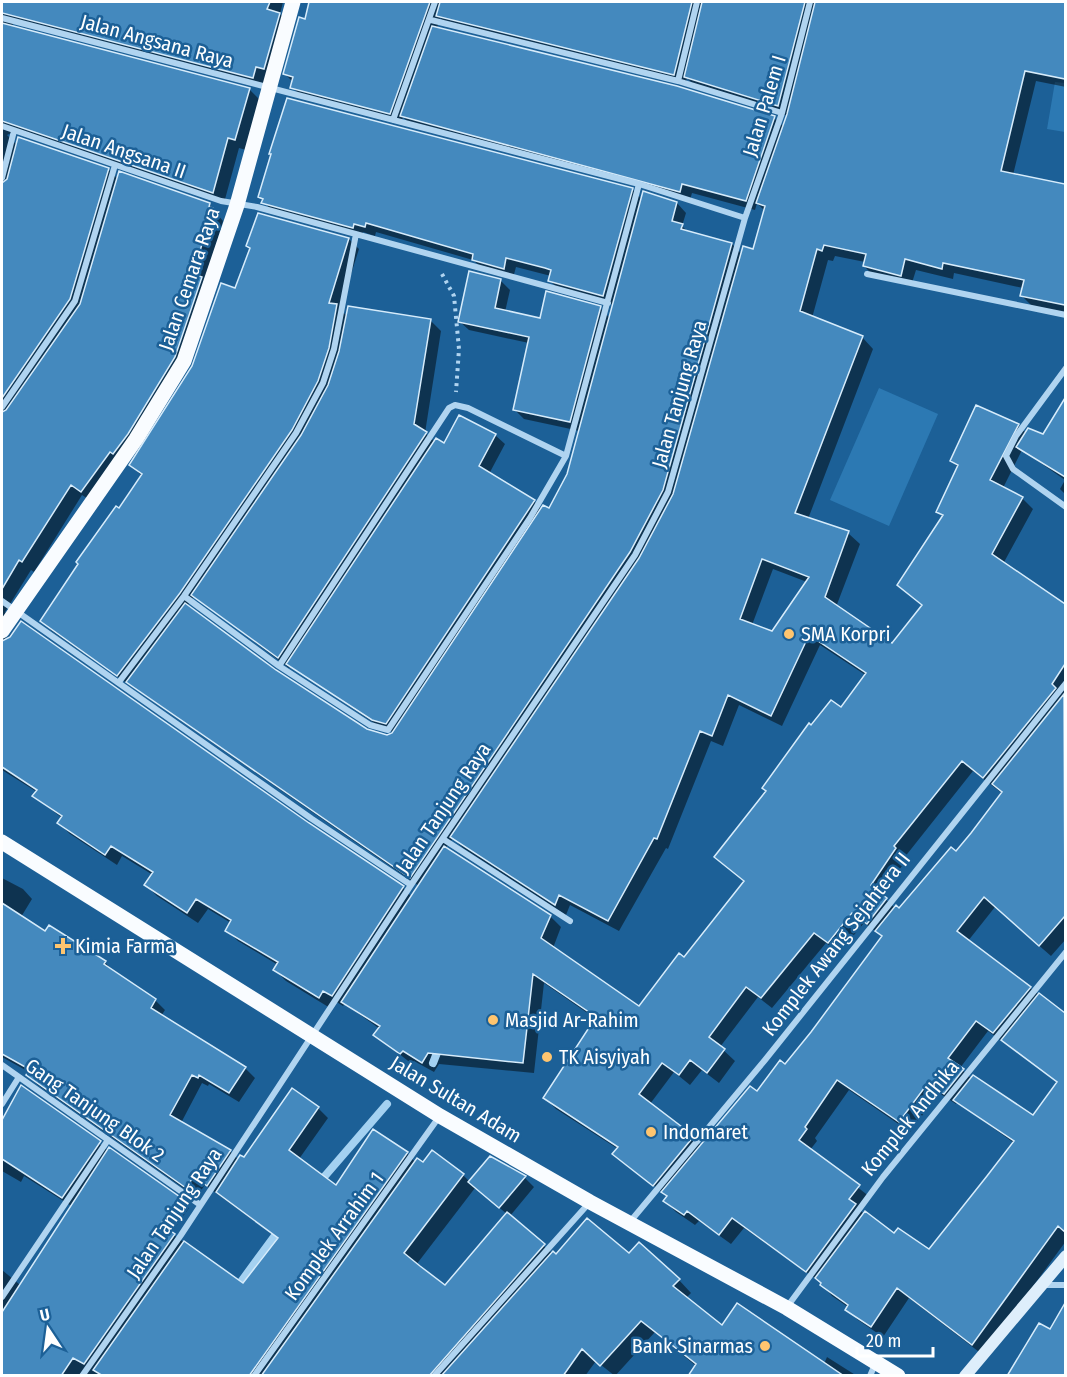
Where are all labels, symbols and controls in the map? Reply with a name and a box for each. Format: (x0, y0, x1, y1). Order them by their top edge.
street label: Jalan Angsana Raya (78, 9, 236, 73)
street label: Jalan Palem I (737, 52, 791, 160)
street label: Jalan Angsana II (59, 119, 189, 183)
street label: Jalan Cemara Raya (153, 204, 225, 354)
street label: Jalan Tanjung Raya (646, 317, 712, 471)
place label: SMA Korpri (801, 622, 891, 646)
marker: SMA Korpri (782, 627, 796, 641)
street label: Jalan Tanjung Raya (390, 738, 496, 878)
street label: Komplek Awang Sejahtera II (757, 847, 915, 1041)
place label: Kimia Farma (75, 934, 175, 958)
marker: Kimia Farma (56, 939, 70, 953)
place label: Masjid Ar-Rahim (505, 1008, 639, 1032)
marker: Masjid Ar-Rahim (486, 1013, 500, 1027)
place label: TK Aisyiyah (559, 1045, 650, 1069)
street label: Jalan Sultan Adam (386, 1050, 526, 1148)
marker: TK Aisyiyah (540, 1050, 554, 1064)
street label: Gang Tanjung Blok 2 (21, 1053, 169, 1167)
street label: Komplek Andhika (856, 1055, 964, 1181)
place label: Indomaret (663, 1120, 748, 1144)
marker: Indomaret (644, 1125, 658, 1139)
street label: Jalan Tanjung Raya (121, 1143, 227, 1283)
street label: Komplek Arrahim 1 (279, 1167, 389, 1305)
north arrow (18, 1299, 78, 1359)
text: U (38, 1305, 51, 1325)
scale bar (857, 1320, 934, 1358)
text: 20 m (866, 1330, 901, 1352)
place label: Bank Sinarmas (632, 1334, 753, 1358)
marker: Bank Sinarmas (758, 1339, 772, 1353)

